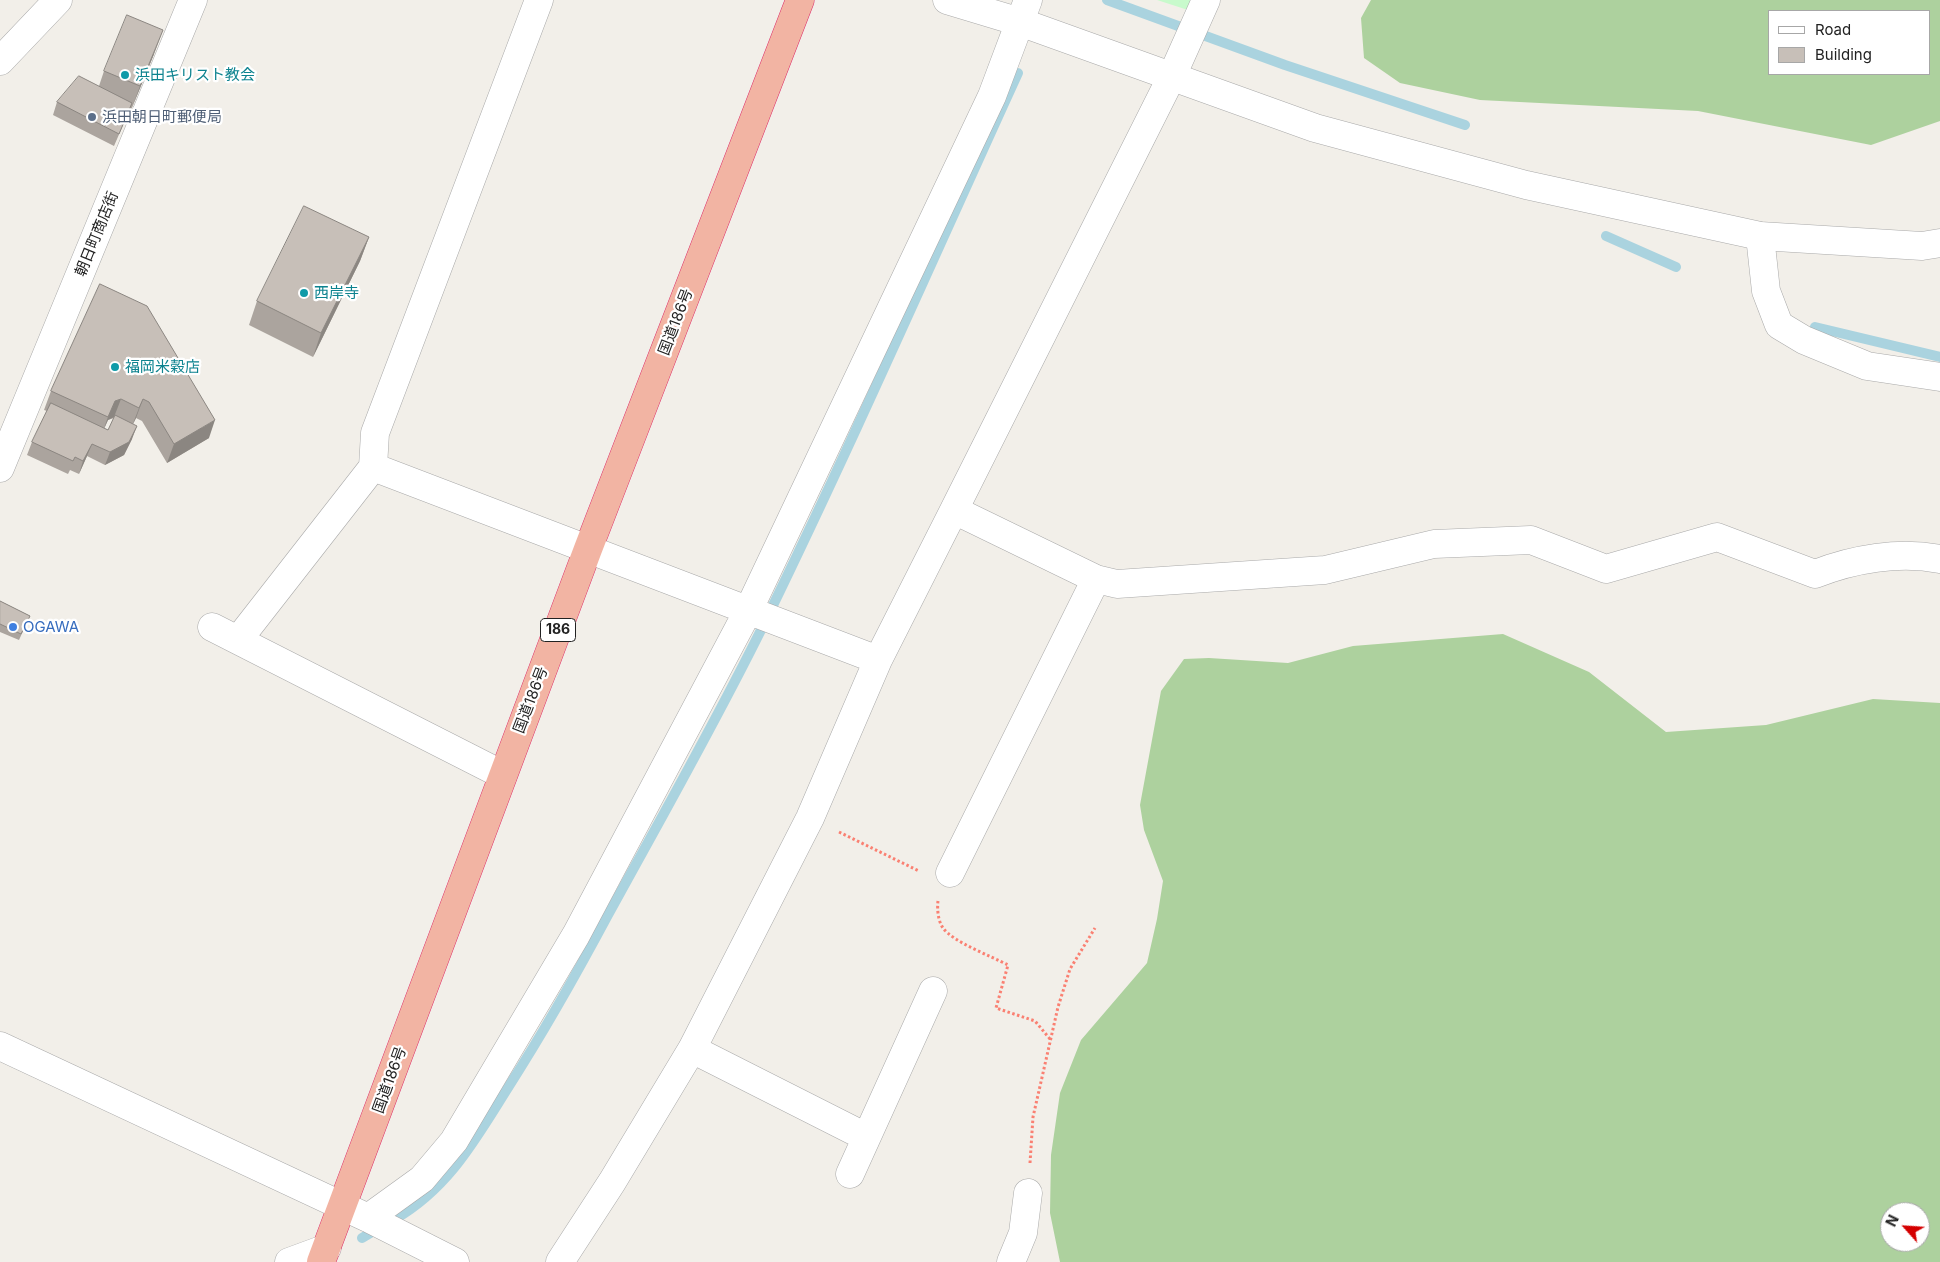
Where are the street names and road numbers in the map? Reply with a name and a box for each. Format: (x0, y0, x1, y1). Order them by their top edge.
street label: 朝日町商店街 (72, 189, 122, 279)
street label: 国道186号 (655, 286, 697, 358)
road number: 186 (540, 618, 576, 642)
street label: 国道186号 (510, 664, 552, 736)
street label: 国道186号 (370, 1044, 410, 1116)

